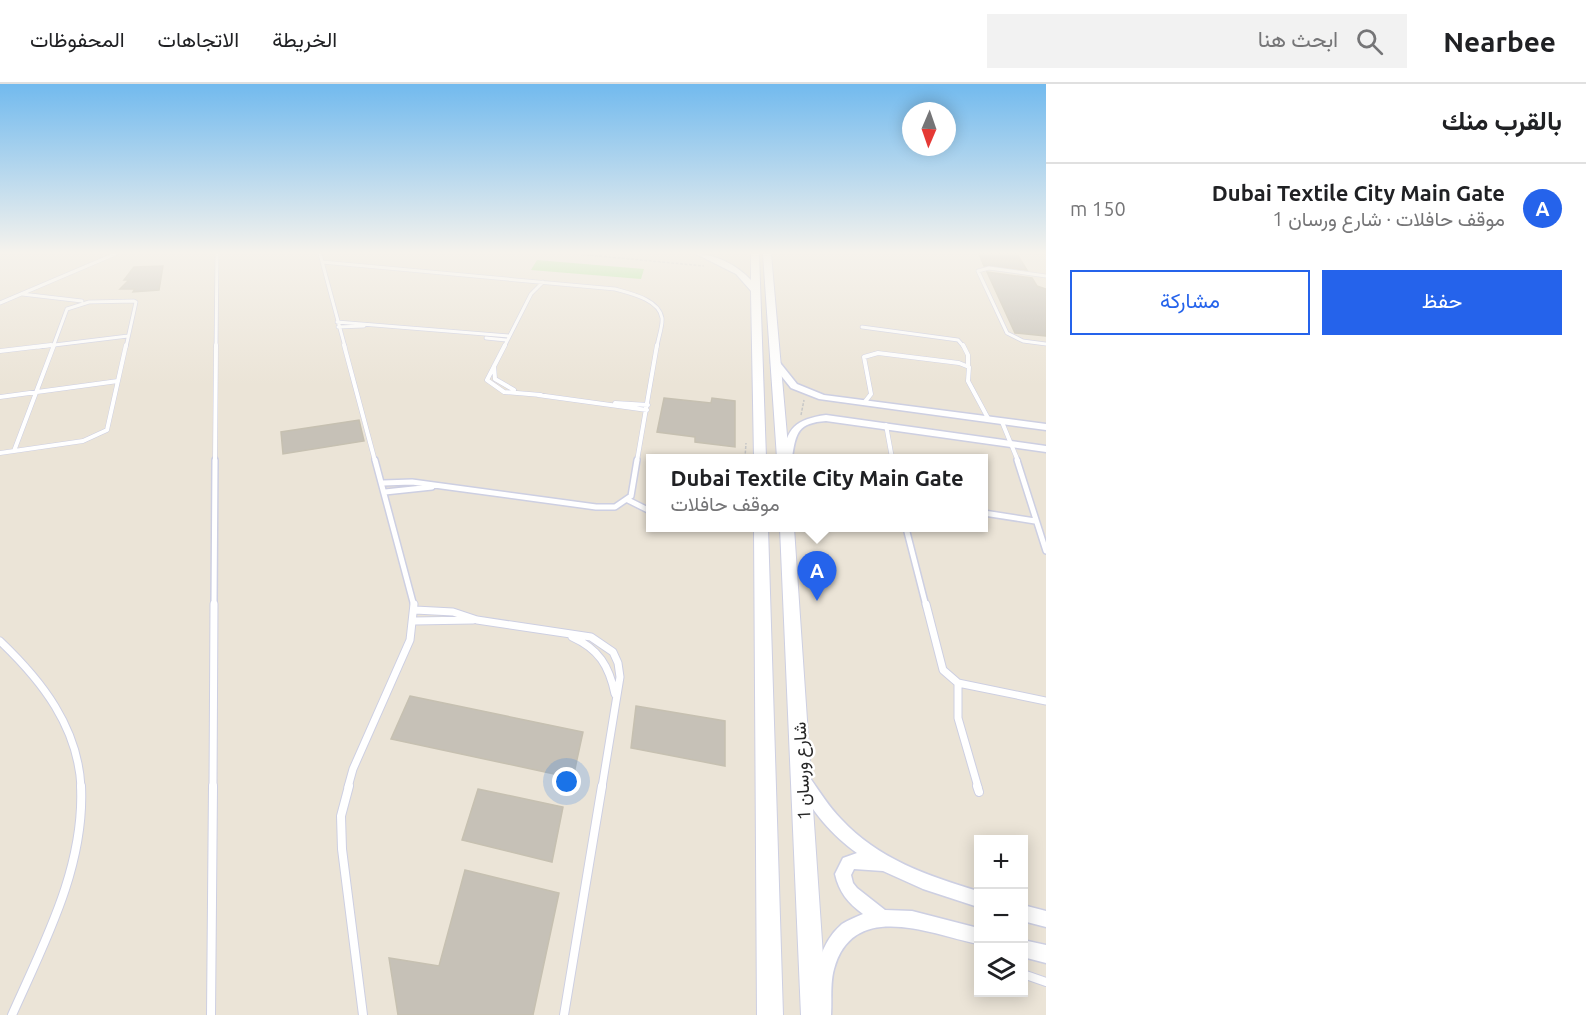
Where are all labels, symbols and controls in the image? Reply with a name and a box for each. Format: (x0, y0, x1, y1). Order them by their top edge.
search box (987, 14, 1407, 68)
icon: search (1353, 25, 1386, 58)
text: ابحث هنا (1258, 26, 1338, 51)
text: Nearbee (1443, 26, 1556, 57)
text: المحفوظات (30, 27, 125, 51)
text: الاتجاهات (158, 27, 239, 51)
text: الخريطة (272, 27, 337, 51)
north arrow (902, 102, 956, 156)
text: بالقرب منك (1442, 106, 1562, 135)
text: Dubai Textile City Main Gate (1212, 180, 1505, 205)
text: 150 m (1070, 197, 1126, 220)
text: A (1535, 197, 1550, 220)
text: موقف حافلات · شارع ورسان 1 (1272, 207, 1505, 230)
button: مشاركة (1070, 270, 1310, 335)
button: حفظ (1322, 270, 1562, 335)
popup (646, 454, 988, 532)
text: Dubai Textile City Main Gate (670, 465, 964, 490)
text: موقف حافلات (670, 492, 780, 515)
pin: A (798, 552, 836, 601)
street label: شارع ورسان 1 (788, 721, 817, 821)
your location (552, 767, 581, 796)
map controls (974, 835, 1028, 997)
button: + (974, 835, 1028, 889)
button: − (974, 889, 1028, 943)
button: layers (974, 943, 1028, 997)

